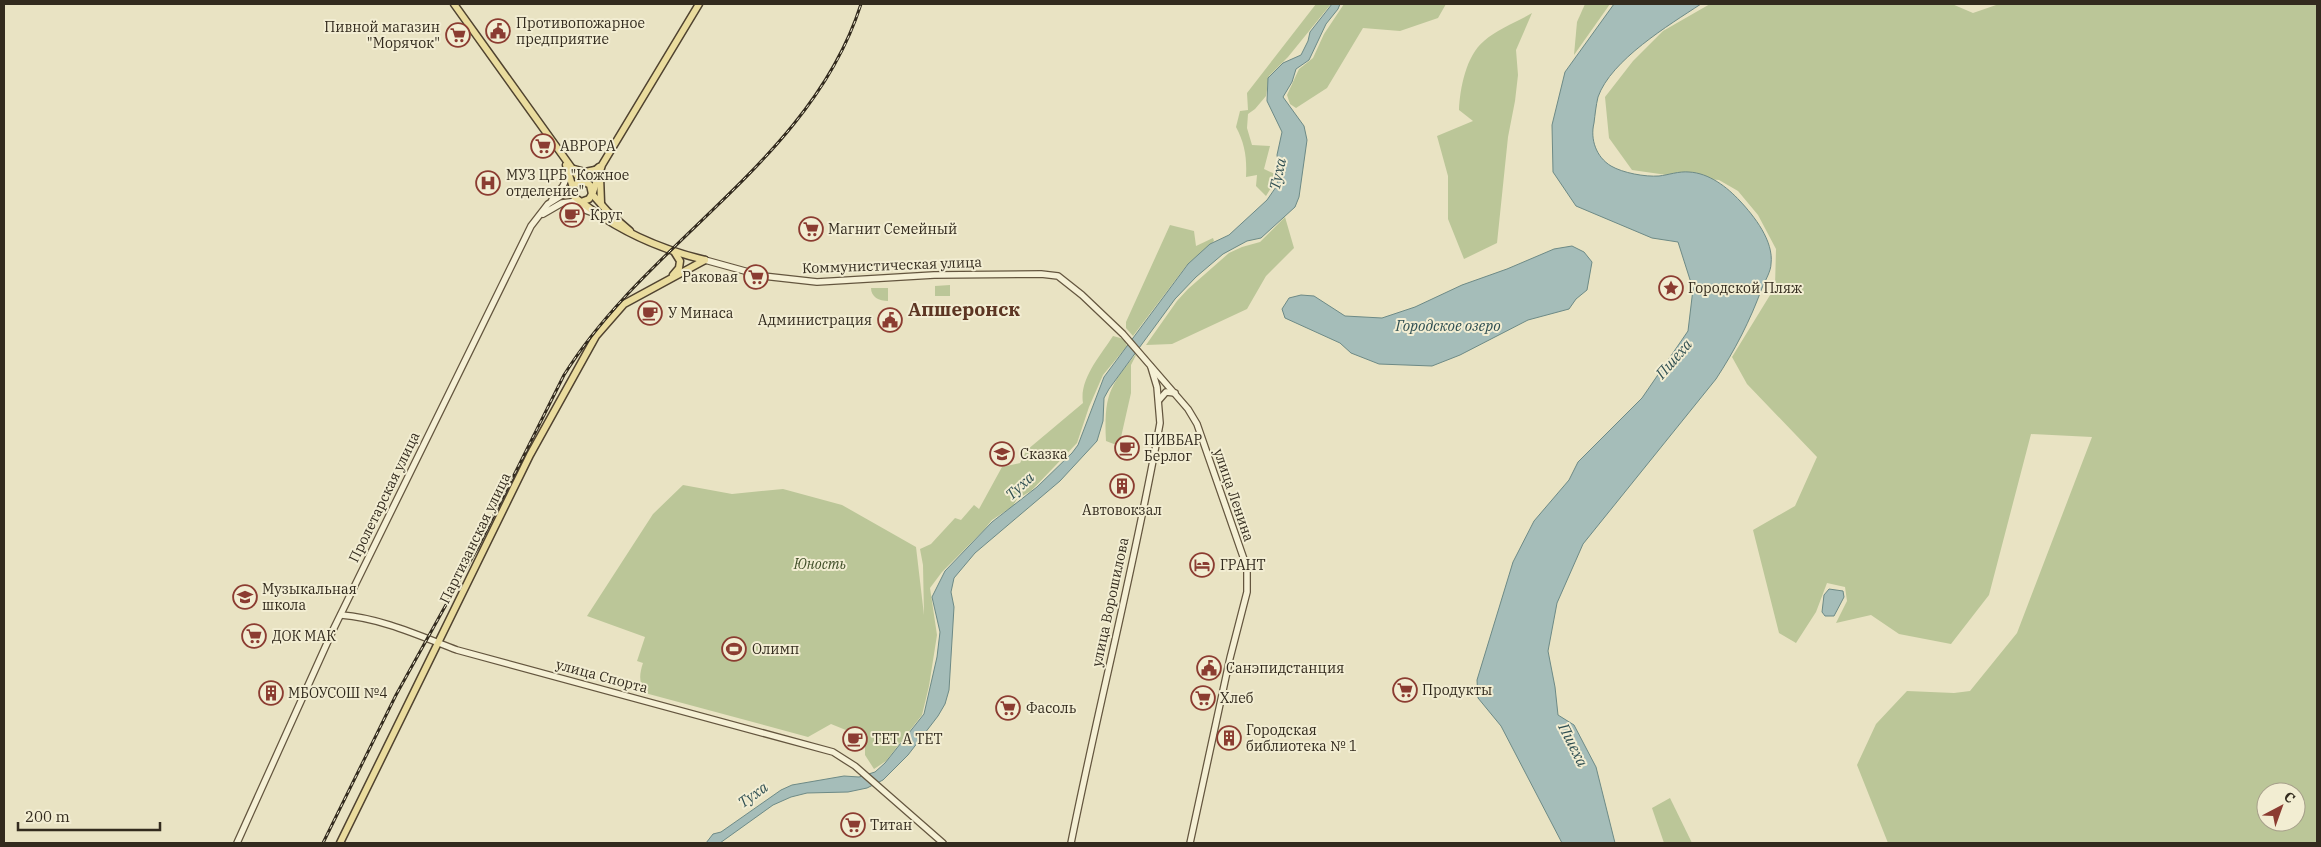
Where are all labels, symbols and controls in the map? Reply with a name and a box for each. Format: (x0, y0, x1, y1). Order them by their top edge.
place label: Противопожарное предприятие (516, 14, 645, 48)
place label: Пивной магазин "Морячок" (324, 18, 440, 52)
public building icon: Противопожарное предприятие (485, 18, 511, 44)
supermarket icon: Пивной магазин "Морячок" (445, 22, 471, 48)
supermarket icon: АВРОРА (530, 133, 556, 159)
place label: АВРОРА (560, 137, 616, 155)
water label: Туха (1265, 155, 1290, 192)
place label: МУЗ ЦРБ "Кожное отделение" (506, 166, 629, 200)
hospital icon: МУЗ ЦРБ "Кожное отделение" (475, 170, 501, 196)
cafe icon: Круг (559, 202, 585, 228)
place label: Круг (590, 206, 622, 224)
supermarket icon: Магнит Семейный (798, 216, 824, 242)
place label: Магнит Семейный (828, 220, 957, 238)
street label: Коммунистическая улица (802, 253, 983, 277)
supermarket icon: Раковая (743, 264, 769, 290)
place label: Раковая (682, 268, 738, 286)
place icon: Городской Пляж (1658, 275, 1684, 301)
place label: Городской Пляж (1688, 279, 1802, 297)
district label: Апшеронск (908, 297, 1020, 321)
cafe icon: У Минаса (637, 300, 663, 326)
place label: У Минаса (668, 304, 734, 322)
public building icon: Администрация (877, 307, 903, 333)
place label: Администрация (758, 311, 872, 329)
water label: Городское озеро (1394, 316, 1501, 335)
water label: Пшеха (1651, 334, 1697, 383)
street label: Пролетарская улица (345, 428, 424, 565)
place label: ПИВБАР Берлог (1144, 431, 1203, 465)
cafe icon: ПИВБАР Берлог (1114, 435, 1140, 461)
school or university icon: Сказка (989, 441, 1015, 467)
place label: Сказка (1020, 445, 1068, 463)
street label: улица Ленина (1210, 446, 1258, 544)
water label: Туха (1001, 467, 1039, 504)
street label: Партизанская улица (435, 469, 515, 606)
building icon: Автовокзал (1109, 473, 1135, 499)
place label: Автовокзал (1082, 501, 1162, 519)
street label: улица Ворошилова (1087, 535, 1133, 668)
hotel icon: ГРАНТ (1189, 552, 1215, 578)
park label: Юность (793, 555, 846, 573)
place label: ГРАНТ (1220, 556, 1266, 574)
place label: Музыкальная школа (262, 580, 357, 614)
school or university icon: Музыкальная школа (232, 584, 258, 610)
supermarket icon: ДОК МАК (241, 623, 267, 649)
place label: ДОК МАК (272, 627, 336, 645)
sports icon: Олимп (721, 636, 747, 662)
place label: Олимп (752, 640, 799, 658)
street label: улица Спорта (554, 655, 650, 697)
public building icon: Санэпидстанция (1196, 655, 1222, 681)
place label: Санэпидстанция (1226, 659, 1344, 677)
supermarket icon: Продукты (1392, 677, 1418, 703)
building icon: МБОУСОШ №4 (258, 680, 284, 706)
place label: Продукты (1422, 681, 1492, 699)
place label: МБОУСОШ №4 (288, 684, 388, 702)
supermarket icon: Хлеб (1190, 685, 1216, 711)
place label: Хлеб (1220, 689, 1254, 707)
supermarket icon: Фасоль (995, 695, 1021, 721)
place label: Фасоль (1026, 699, 1077, 717)
water label: Пшеха (1554, 719, 1593, 770)
place label: Городская библиотека № 1 (1246, 721, 1357, 755)
building icon: Городская библиотека № 1 (1216, 725, 1242, 751)
cafe icon: ТЕТ А ТЕТ (842, 726, 868, 752)
place label: ТЕТ А ТЕТ (872, 730, 943, 748)
water label: Туха (734, 777, 772, 812)
north arrow (2256, 782, 2306, 832)
text: С (2280, 787, 2299, 807)
scale bar (18, 800, 160, 832)
text: 200 m (25, 807, 70, 826)
supermarket icon: Титан (840, 812, 866, 838)
place label: Титан (870, 816, 912, 834)

